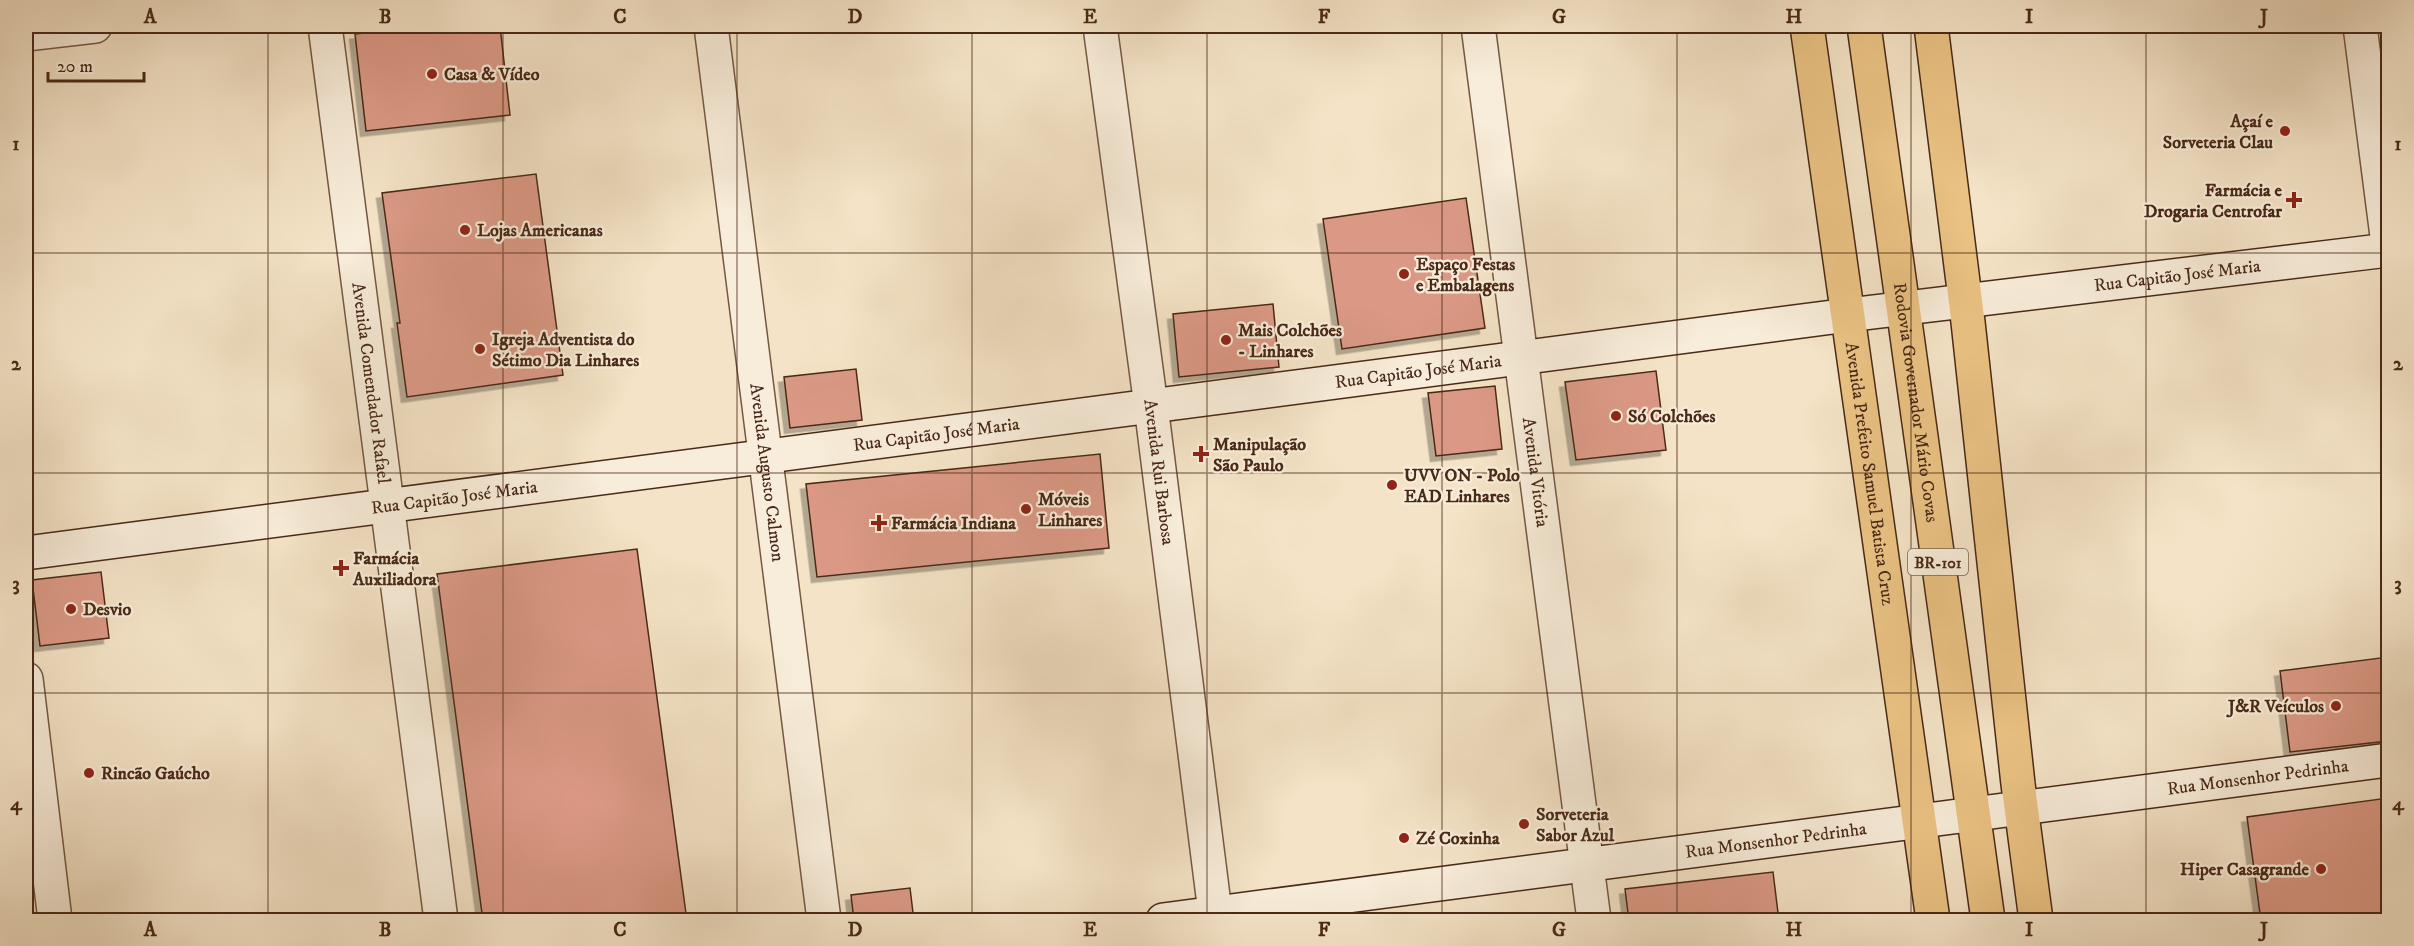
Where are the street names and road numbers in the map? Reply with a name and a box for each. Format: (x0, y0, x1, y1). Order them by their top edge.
street label: Rua Capitão José Maria (2093, 255, 2262, 297)
street label: Avenida Comendador Rafael (346, 281, 394, 486)
street label: Rodovia Governador Mário Covas (1888, 281, 1943, 524)
street label: Avenida Prefeito Samuel Batista Cruz (1840, 341, 1899, 607)
street label: Rua Capitão José Maria (1334, 350, 1503, 394)
street label: Avenida Augusto Calmon (744, 382, 789, 564)
street label: Avenida Rui Barbosa (1138, 398, 1179, 547)
street label: Rua Capitão José Maria (852, 413, 1021, 457)
street label: Avenida Vitória (1517, 416, 1553, 529)
street label: Rua Capitão José Maria (370, 476, 539, 520)
road number: BR-101 (1908, 549, 1968, 575)
street label: Rua Monsenhor Pedrinha (2166, 755, 2350, 801)
street label: Rua Monsenhor Pedrinha (1684, 818, 1868, 864)

